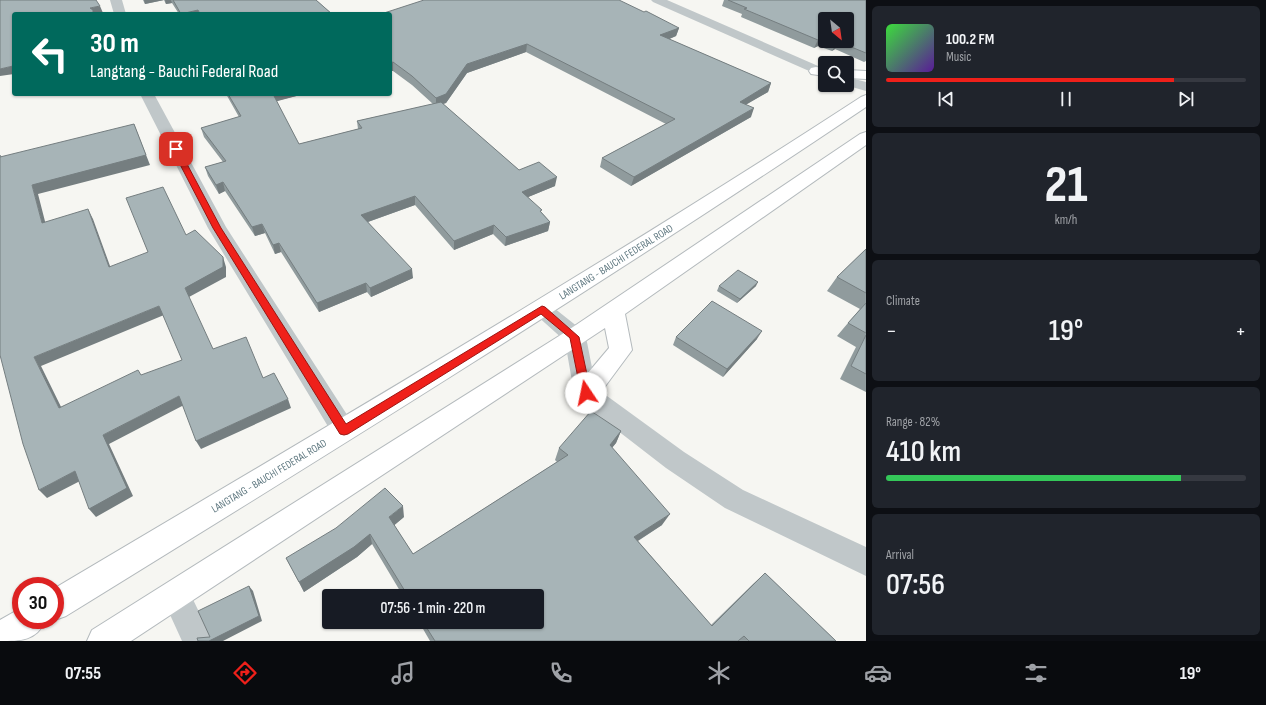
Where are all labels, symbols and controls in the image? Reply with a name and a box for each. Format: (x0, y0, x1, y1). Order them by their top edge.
north arrow (818, 12, 854, 48)
map controls (818, 12, 854, 92)
text: 30 m (90, 27, 139, 60)
icon: left (24, 28, 76, 80)
text: 100.2 FM (946, 30, 994, 49)
text: Music (946, 49, 971, 65)
button: search (818, 56, 854, 92)
text: Langtang - Bauchi Federal Road (90, 61, 278, 82)
icon: previous (935, 88, 957, 110)
icon: pause (1055, 88, 1077, 110)
icon: next (1175, 88, 1197, 110)
pin (159, 132, 193, 166)
icon: arrive (165, 138, 187, 160)
text: 21 (1044, 154, 1088, 217)
text: km/h (1055, 212, 1077, 228)
street label: LANGTANG - BAUCHI FEDERAL ROAD (557, 222, 675, 302)
text: Climate (886, 293, 920, 309)
text: 19° (1049, 313, 1083, 349)
text: − (886, 318, 897, 345)
text: + (1235, 318, 1246, 345)
position arrow (565, 372, 607, 414)
text: Range · 82% (886, 414, 940, 430)
text: 410 km (886, 434, 961, 470)
street label: LANGTANG - BAUCHI FEDERAL ROAD (209, 436, 329, 516)
text: Arrival (886, 547, 914, 563)
text: 07:56 (886, 567, 945, 603)
speed limit sign: 30 (12, 577, 64, 629)
text: 07:56 · 1 min · 220 m (381, 599, 485, 618)
icon: directions (231, 659, 259, 687)
icon: music (389, 659, 417, 687)
icon: phone (547, 659, 575, 687)
icon: climate (705, 659, 733, 687)
icon: car (864, 659, 892, 687)
icon: filters (1022, 659, 1050, 687)
text: 07:55 (65, 663, 101, 684)
text: 19° (1180, 663, 1201, 684)

